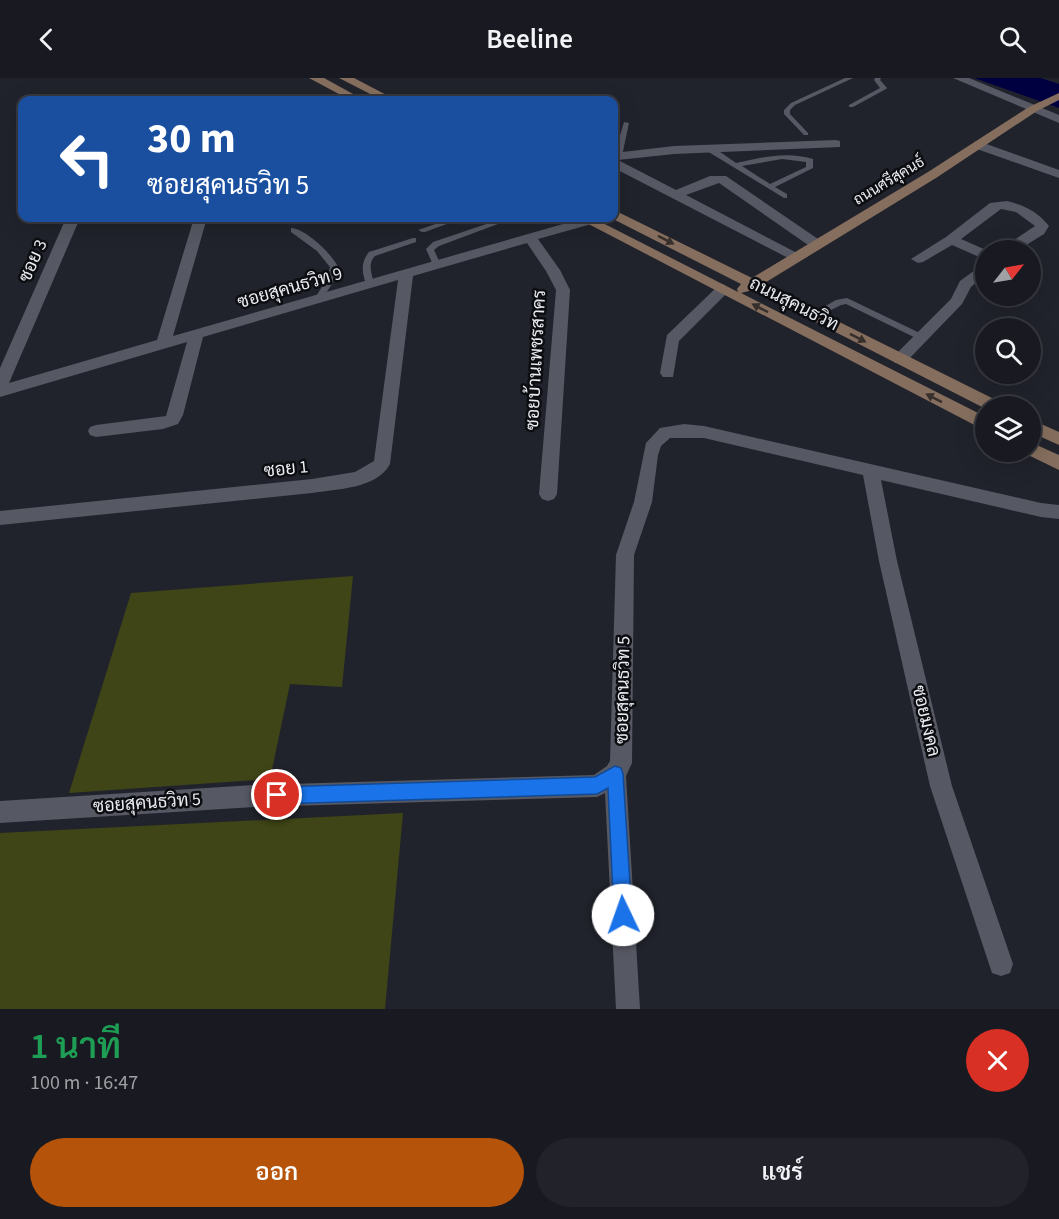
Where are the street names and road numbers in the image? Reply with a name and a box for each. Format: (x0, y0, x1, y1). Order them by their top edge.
street label: ถนนศรีสุคนธ์ (849, 152, 929, 210)
street label: ซอย 3 (13, 236, 53, 286)
street label: ซอยสุคนธวิท 9 (235, 261, 345, 315)
street label: ถนนสุคนธวิท (745, 271, 843, 337)
street label: ซอยบ้านเพชรสาคร (520, 289, 552, 431)
street label: ซอย 1 (263, 454, 309, 484)
street label: ซอยสุคนธวิท 5 (610, 636, 636, 744)
street label: ซอยมงคล (906, 683, 946, 759)
street label: ซอยสุคนธวิท 5 (92, 787, 202, 819)

